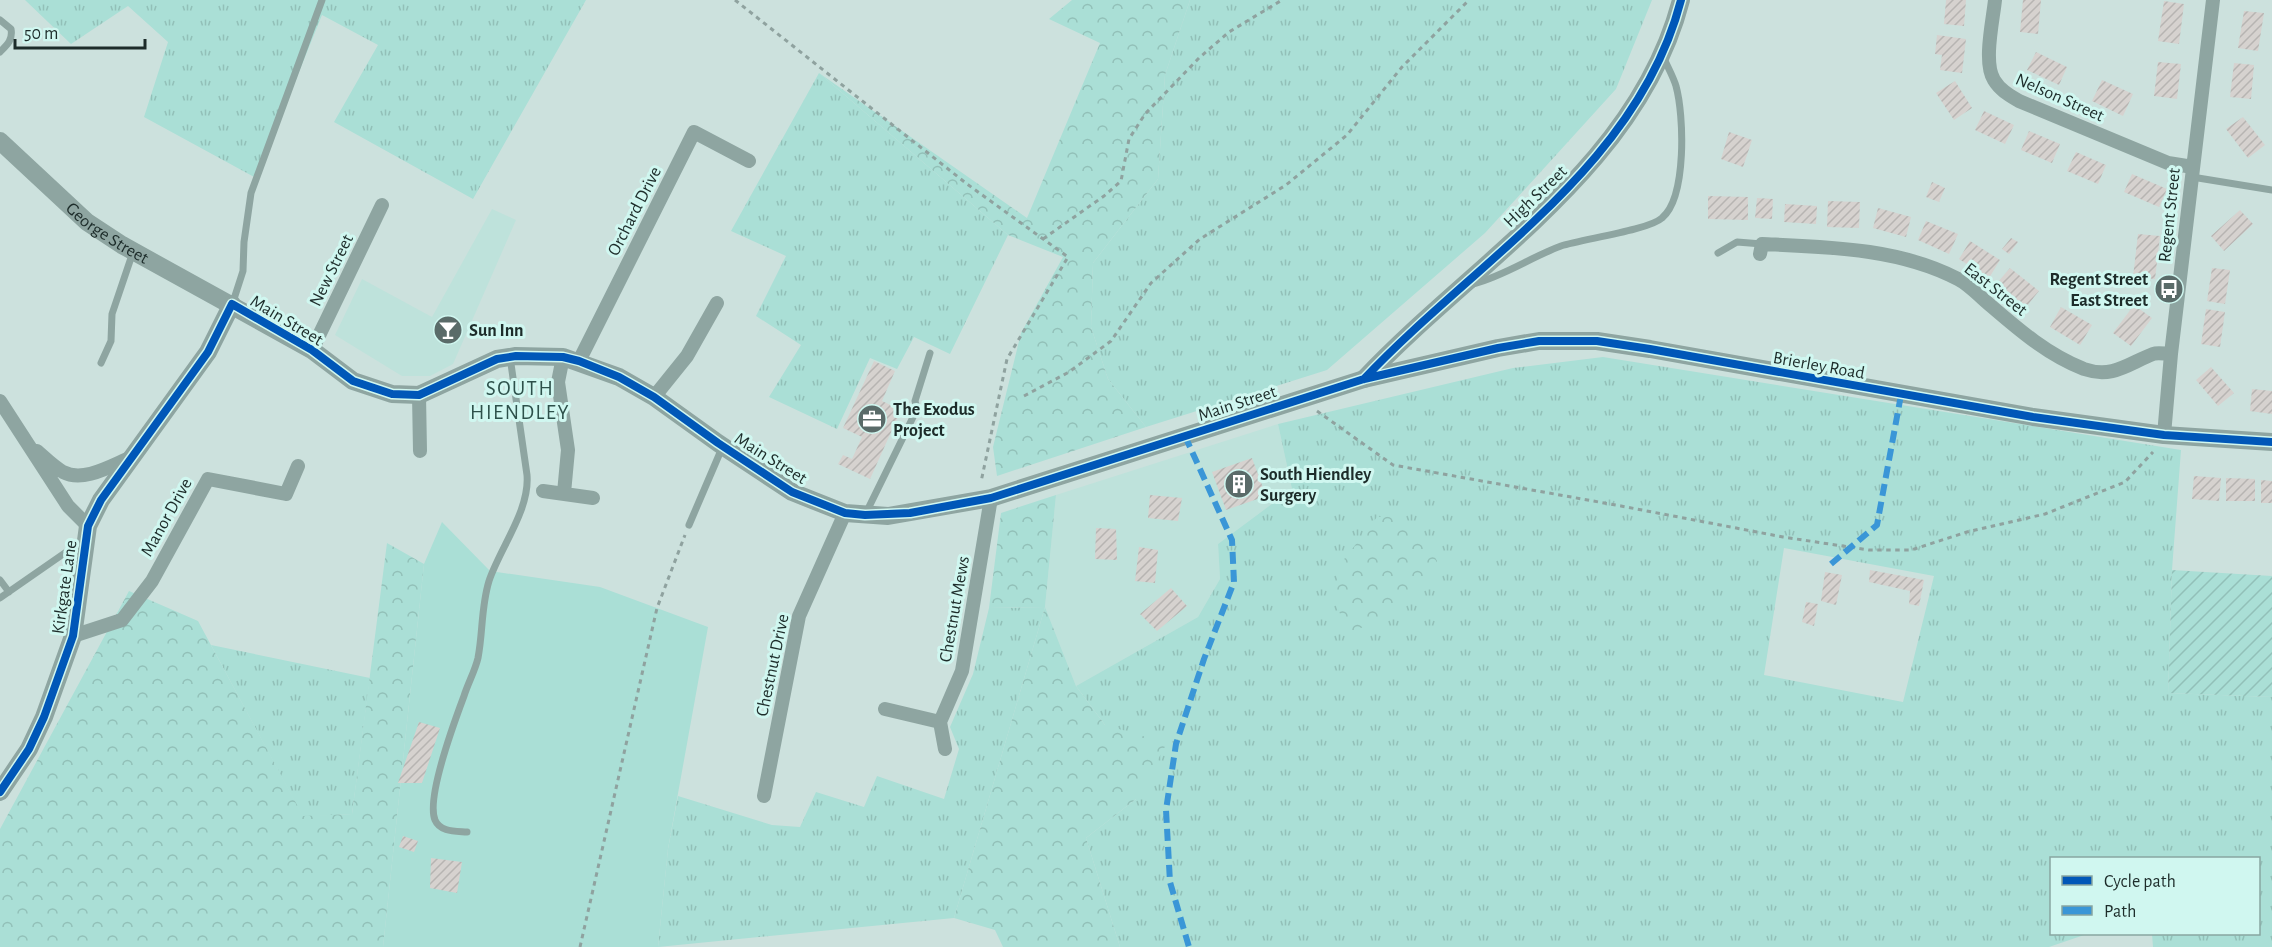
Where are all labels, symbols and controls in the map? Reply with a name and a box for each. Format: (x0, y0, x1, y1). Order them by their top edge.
scale bar (15, 12, 146, 50)
text: 50 m (24, 25, 58, 43)
street label: Nelson Street (2013, 70, 2107, 125)
street label: High Street (1501, 162, 1571, 231)
street label: Orchard Drive (605, 164, 665, 259)
street label: Regent Street (2156, 167, 2184, 263)
street label: George Street (62, 199, 152, 268)
street label: New Street (307, 231, 357, 309)
street label: East Street (1961, 260, 2030, 320)
place label: Regent Street East Street (2050, 271, 2148, 310)
bus stop icon: Regent Street East Street (2153, 273, 2185, 305)
street label: Main Street (247, 292, 326, 350)
bar icon: Sun Inn (432, 314, 464, 346)
place label: Sun Inn (469, 322, 524, 340)
street label: Brierley Road (1771, 349, 1866, 383)
district label: SOUTH HIENDLEY (470, 378, 570, 423)
street label: Main Street (1196, 383, 1279, 425)
place label: The Exodus Project (893, 401, 975, 440)
office icon: The Exodus Project (856, 403, 888, 435)
street label: Main Street (731, 430, 810, 488)
place label: South Hiendley Surgery (1260, 466, 1372, 505)
building icon: South Hiendley Surgery (1223, 468, 1255, 500)
street label: Manor Drive (138, 475, 196, 560)
street label: Kirkgate Lane (49, 539, 80, 635)
street label: Chestnut Mews (937, 555, 973, 664)
street label: Chestnut Drive (753, 612, 793, 718)
legend (2050, 857, 2260, 935)
text: Cycle path (2104, 873, 2176, 891)
text: Path (2104, 903, 2136, 921)

